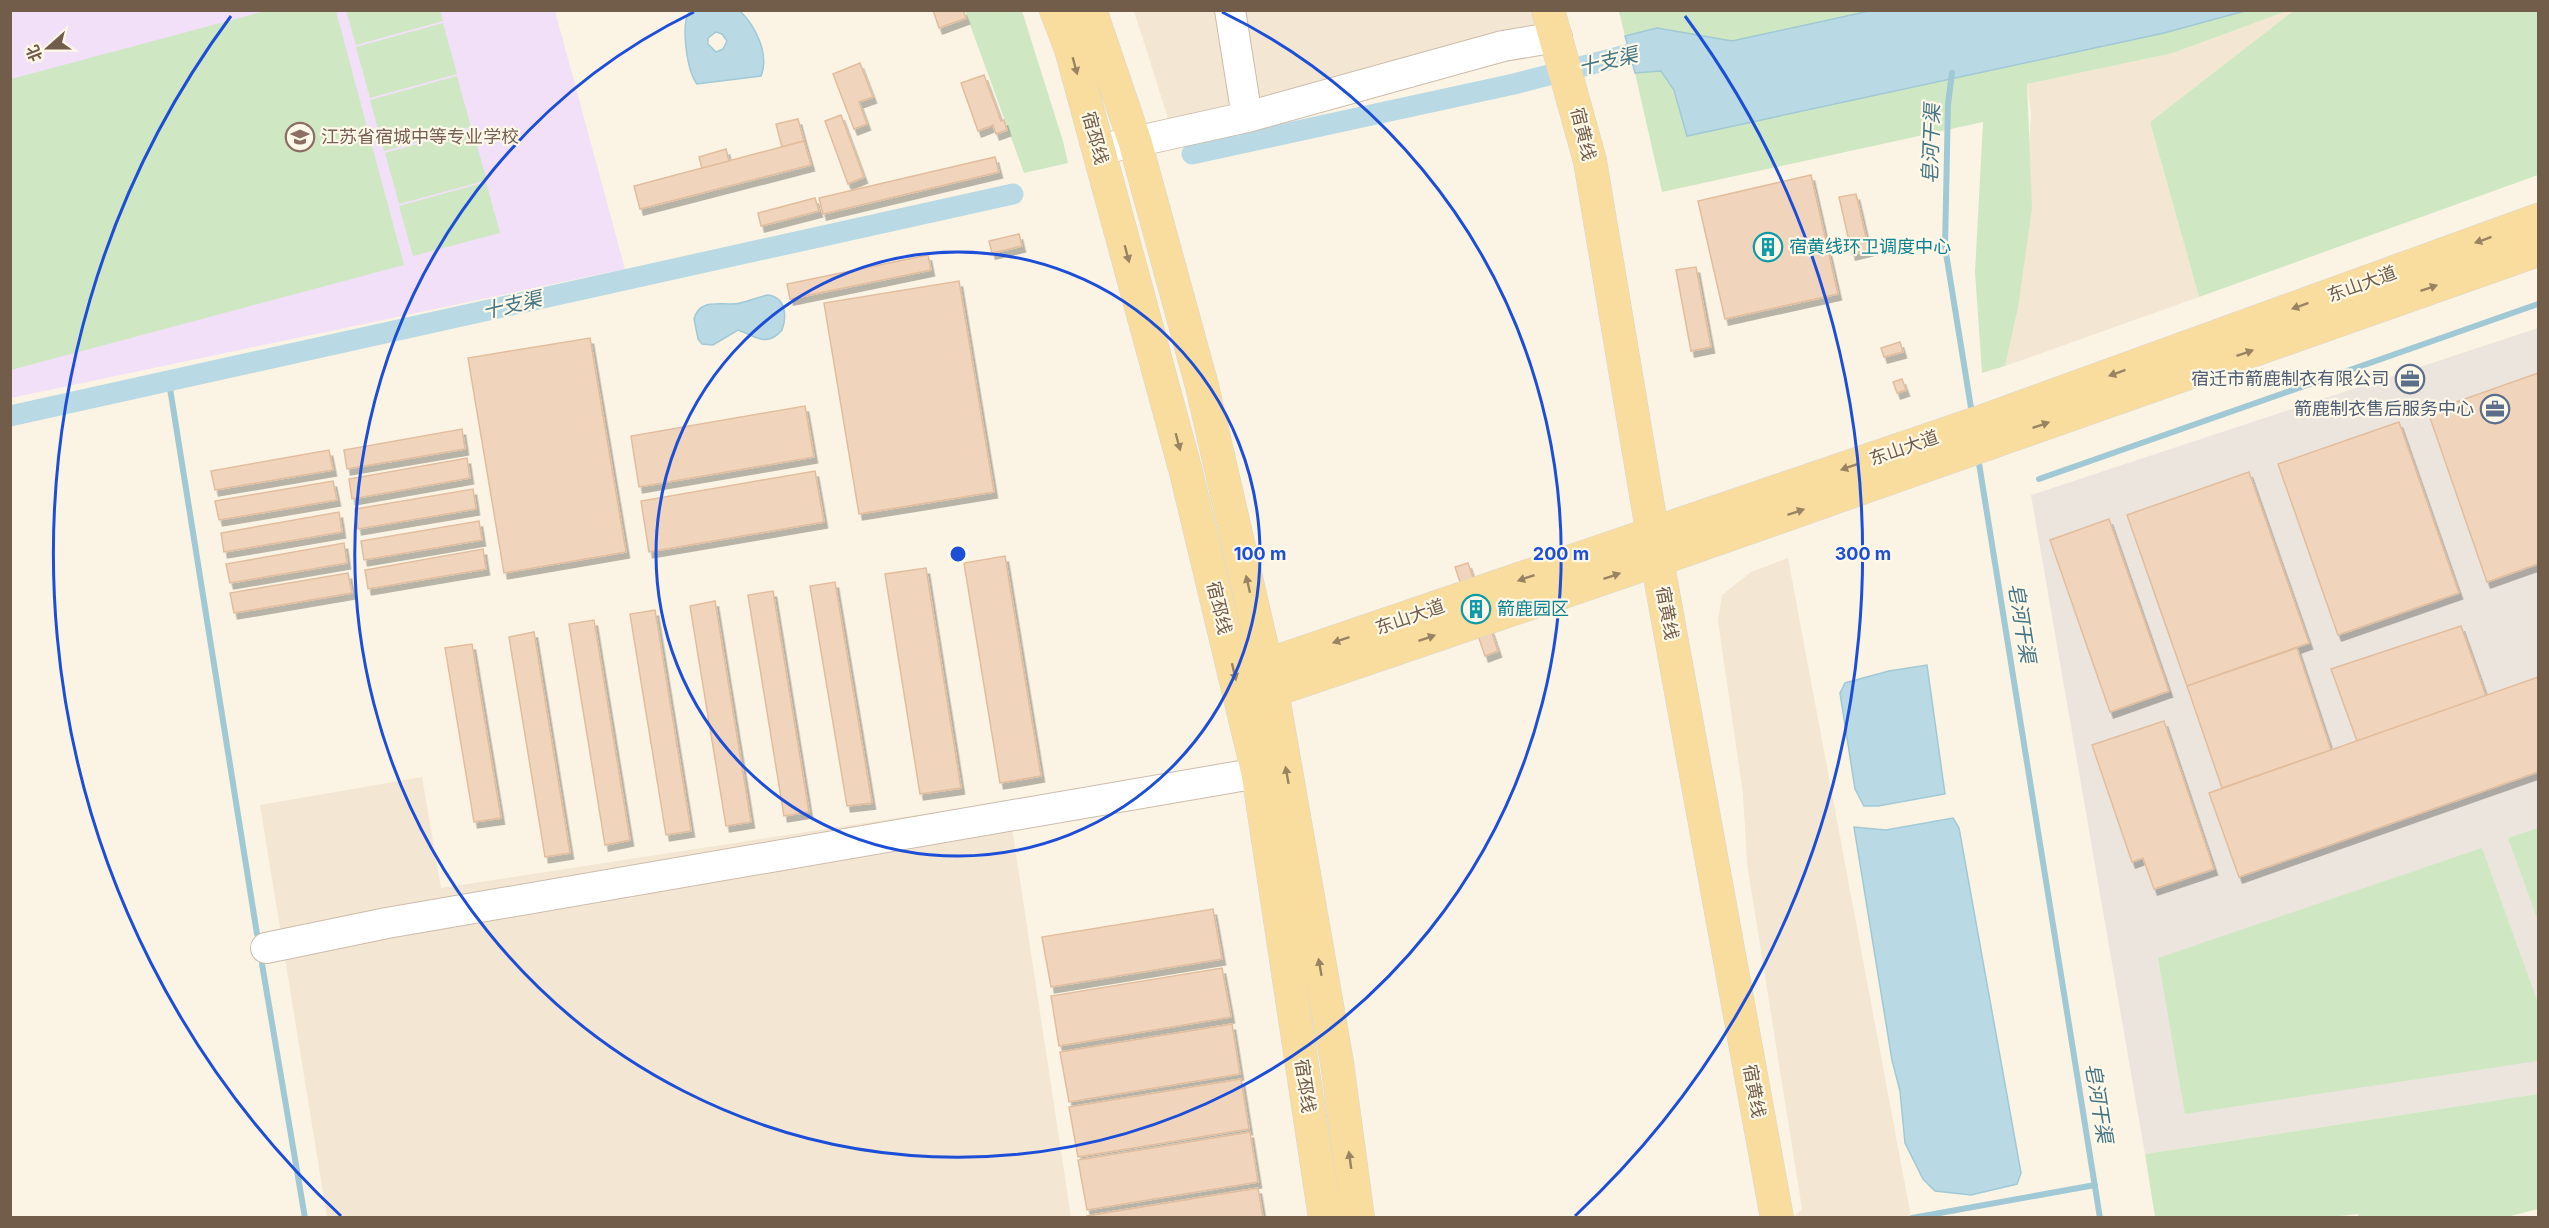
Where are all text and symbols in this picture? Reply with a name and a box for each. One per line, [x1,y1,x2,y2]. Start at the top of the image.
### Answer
north arrow [18,18,78,78]
text: 北 [22,42,46,64]
water label: 十支渠 [1576,42,1643,79]
one-way arrow [1071,57,1080,75]
water label: 皂河干渠 [1918,101,1944,184]
street label: 宿黄线 [1567,105,1600,163]
street label: 宿邳线 [1078,109,1113,167]
school or university icon: 江苏省宿城中等专业学校 [284,121,316,153]
place label: 江苏省宿城中等专业学校 [321,126,519,147]
building icon: 宿黄线环卫调度中心 [1752,231,1784,263]
one-way arrow [2474,235,2492,245]
place label: 宿黄线环卫调度中心 [1789,236,1951,257]
one-way arrow [1122,245,1132,263]
street label: 东山大道 [2324,261,2399,306]
one-way arrow [2420,283,2438,293]
water label: 十支渠 [480,286,547,323]
one-way arrow [2291,302,2309,312]
one-way arrow [2236,348,2254,358]
office icon: 宿迁市箭鹿制衣有限公司 [2394,363,2426,395]
one-way arrow [2108,368,2126,378]
place label: 宿迁市箭鹿制衣有限公司 [2191,368,2389,389]
office icon: 箭鹿制衣售后服务中心 [2479,393,2511,425]
place label: 箭鹿制衣售后服务中心 [2294,398,2474,419]
one-way arrow [2032,419,2050,429]
street label: 东山大道 [1866,426,1941,469]
one-way arrow [1174,433,1183,451]
one-way arrow [1840,463,1858,473]
one-way arrow [1787,506,1805,516]
text: 100 m [1234,543,1286,564]
text: 200 m [1533,543,1589,564]
text: 300 m [1835,543,1891,564]
centre of rings [948,544,968,564]
one-way arrow [1603,570,1621,580]
one-way arrow [1516,574,1534,583]
one-way arrow [1242,575,1252,593]
street label: 宿邳线 [1203,579,1236,637]
water label: 皂河干渠 [2004,582,2041,667]
street label: 宿黄线 [1652,585,1683,641]
building icon: 箭鹿园区 [1460,593,1492,625]
street label: 东山大道 [1372,595,1447,638]
place label: 箭鹿园区 [1497,598,1569,619]
one-way arrow [1418,633,1436,643]
one-way arrow [1332,636,1350,646]
one-way arrow [1229,663,1239,681]
one-way arrow [1282,765,1291,784]
one-way arrow [1316,957,1325,976]
street label: 宿邳线 [1291,1058,1320,1114]
water label: 皂河干渠 [2081,1062,2118,1147]
street label: 宿黄线 [1739,1063,1770,1119]
one-way arrow [1346,1150,1355,1169]

